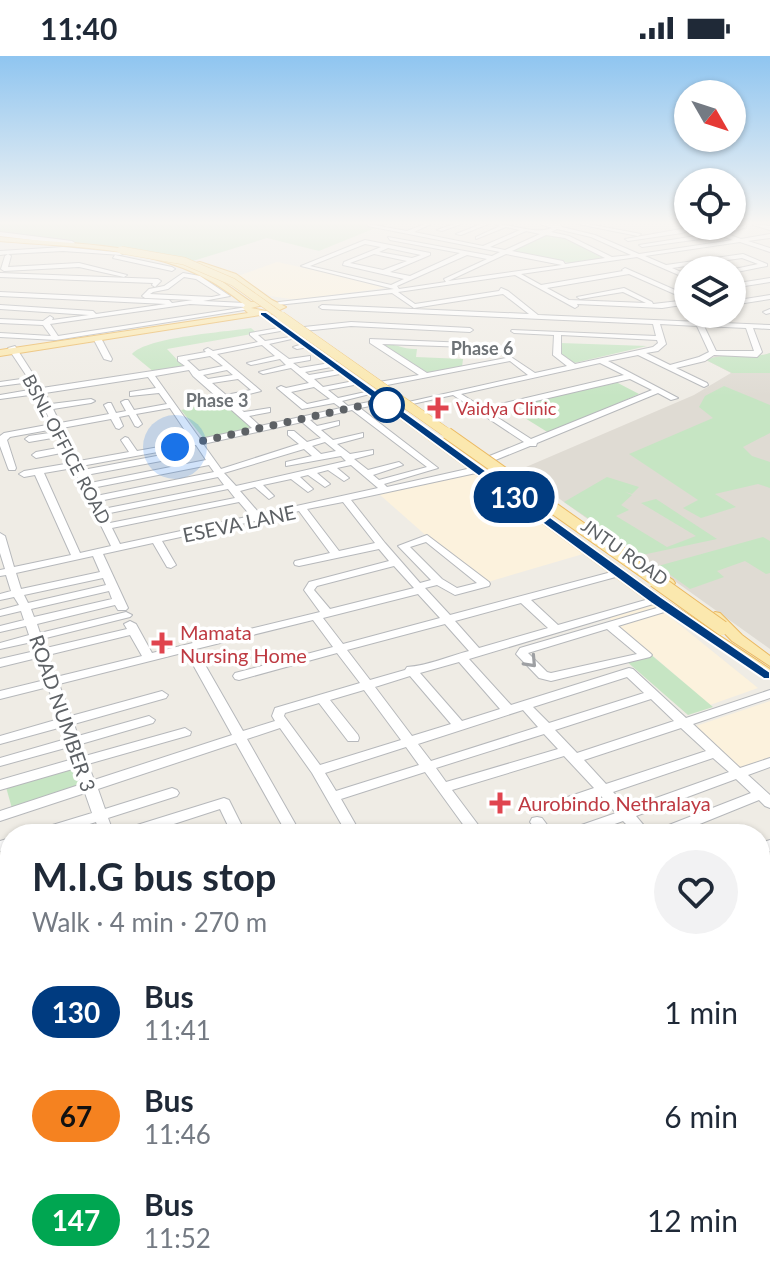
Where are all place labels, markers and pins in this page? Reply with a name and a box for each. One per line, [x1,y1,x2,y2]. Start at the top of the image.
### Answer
unlabelled marker [370,388,404,422]
marker: Vaidya Clinic [427,397,449,419]
place label: Vaidya Clinic [456,397,557,419]
place label: Mamata Nursing Home [180,620,307,667]
marker: Mamata Nursing Home [151,632,173,654]
place label: Aurobindo Nethralaya [518,791,711,815]
marker: Aurobindo Nethralaya [489,792,511,814]

